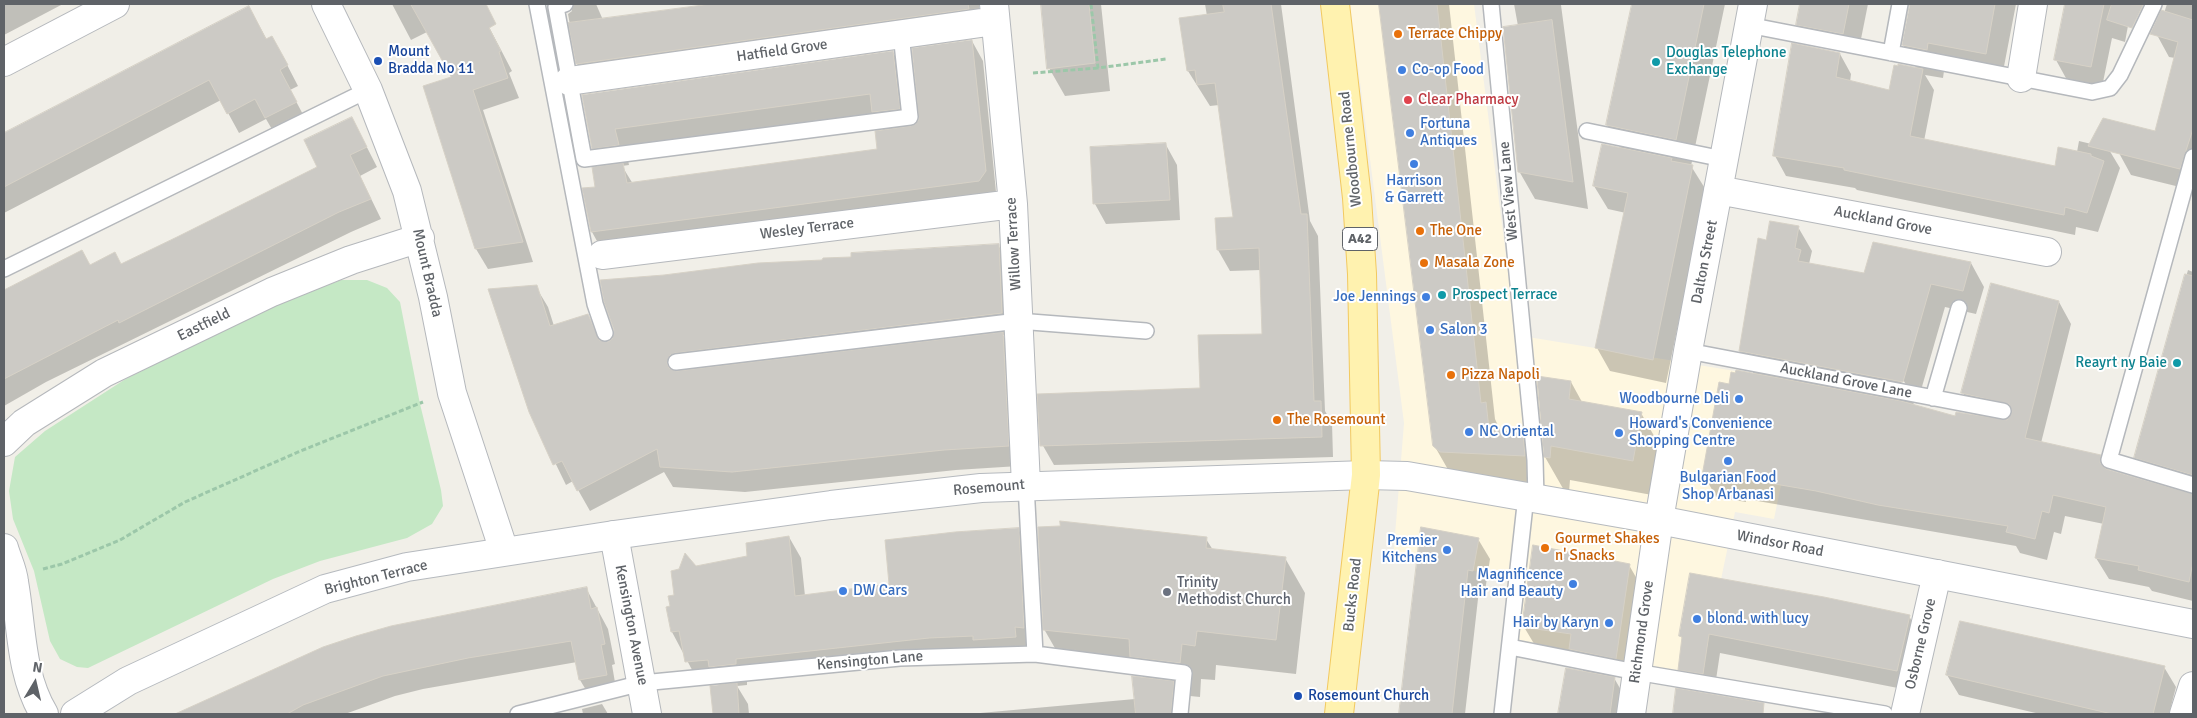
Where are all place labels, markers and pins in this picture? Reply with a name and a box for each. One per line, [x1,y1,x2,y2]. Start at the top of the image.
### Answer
place label: Terrace Chippy [1408,25,1502,43]
marker: Terrace Chippy [1392,28,1404,40]
place label: Mount Bradda No 11 [388,43,474,78]
place label: Douglas Telephone Exchange [1666,44,1787,79]
marker: Mount Bradda No 11 [372,55,384,67]
marker: Douglas Telephone Exchange [1650,56,1662,68]
place label: Co-op Food [1412,61,1484,79]
marker: Co-op Food [1396,64,1408,76]
place label: Clear Pharmacy [1418,91,1519,109]
marker: Clear Pharmacy [1402,94,1414,106]
place label: Fortuna Antiques [1420,115,1477,150]
marker: Fortuna Antiques [1404,127,1416,139]
marker: Harrison & Garrett [1408,158,1420,170]
place label: Harrison & Garrett [1385,172,1443,207]
place label: The One [1430,222,1482,240]
marker: The One [1414,225,1426,237]
place label: Masala Zone [1434,254,1515,272]
marker: Masala Zone [1418,257,1430,269]
place label: Prospect Terrace [1452,286,1558,304]
place label: Joe Jennings [1333,288,1416,306]
marker: Prospect Terrace [1436,289,1448,301]
marker: Joe Jennings [1420,291,1432,303]
place label: Salon 3 [1440,321,1488,339]
marker: Salon 3 [1424,324,1436,336]
place label: Reayrt ny Baie [2075,354,2167,372]
marker: Reayrt ny Baie [2171,357,2183,369]
place label: Pizza Napoli [1461,366,1540,384]
marker: Pizza Napoli [1445,369,1457,381]
place label: Woodbourne Deli [1619,390,1729,408]
marker: Woodbourne Deli [1733,393,1745,405]
place label: The Rosemount [1287,411,1385,429]
marker: The Rosemount [1271,414,1283,426]
place label: Howard's Convenience Shopping Centre [1629,415,1773,450]
place label: NC Oriental [1479,423,1554,441]
marker: NC Oriental [1463,426,1475,438]
marker: Howard's Convenience Shopping Centre [1613,427,1625,439]
marker: Bulgarian Food Shop Arbanasi [1722,455,1734,467]
place label: Bulgarian Food Shop Arbanasi [1680,469,1776,504]
place label: Gourmet Shakes n' Snacks [1555,530,1660,565]
place label: Premier Kitchens [1381,532,1437,567]
marker: Gourmet Shakes n' Snacks [1539,542,1551,554]
marker: Premier Kitchens [1441,544,1453,556]
place label: Magnificence Hair and Beauty [1461,566,1563,601]
place label: Trinity Methodist Church [1177,574,1291,609]
marker: Magnificence Hair and Beauty [1567,578,1579,590]
place label: DW Cars [853,582,907,600]
marker: DW Cars [837,585,849,597]
marker: Trinity Methodist Church [1161,586,1173,598]
place label: blond. with lucy [1707,610,1809,628]
marker: blond. with lucy [1691,613,1703,625]
place label: Hair by Karyn [1512,614,1599,632]
marker: Hair by Karyn [1603,617,1615,629]
place label: Rosemount Church [1308,687,1429,705]
marker: Rosemount Church [1292,690,1304,702]

